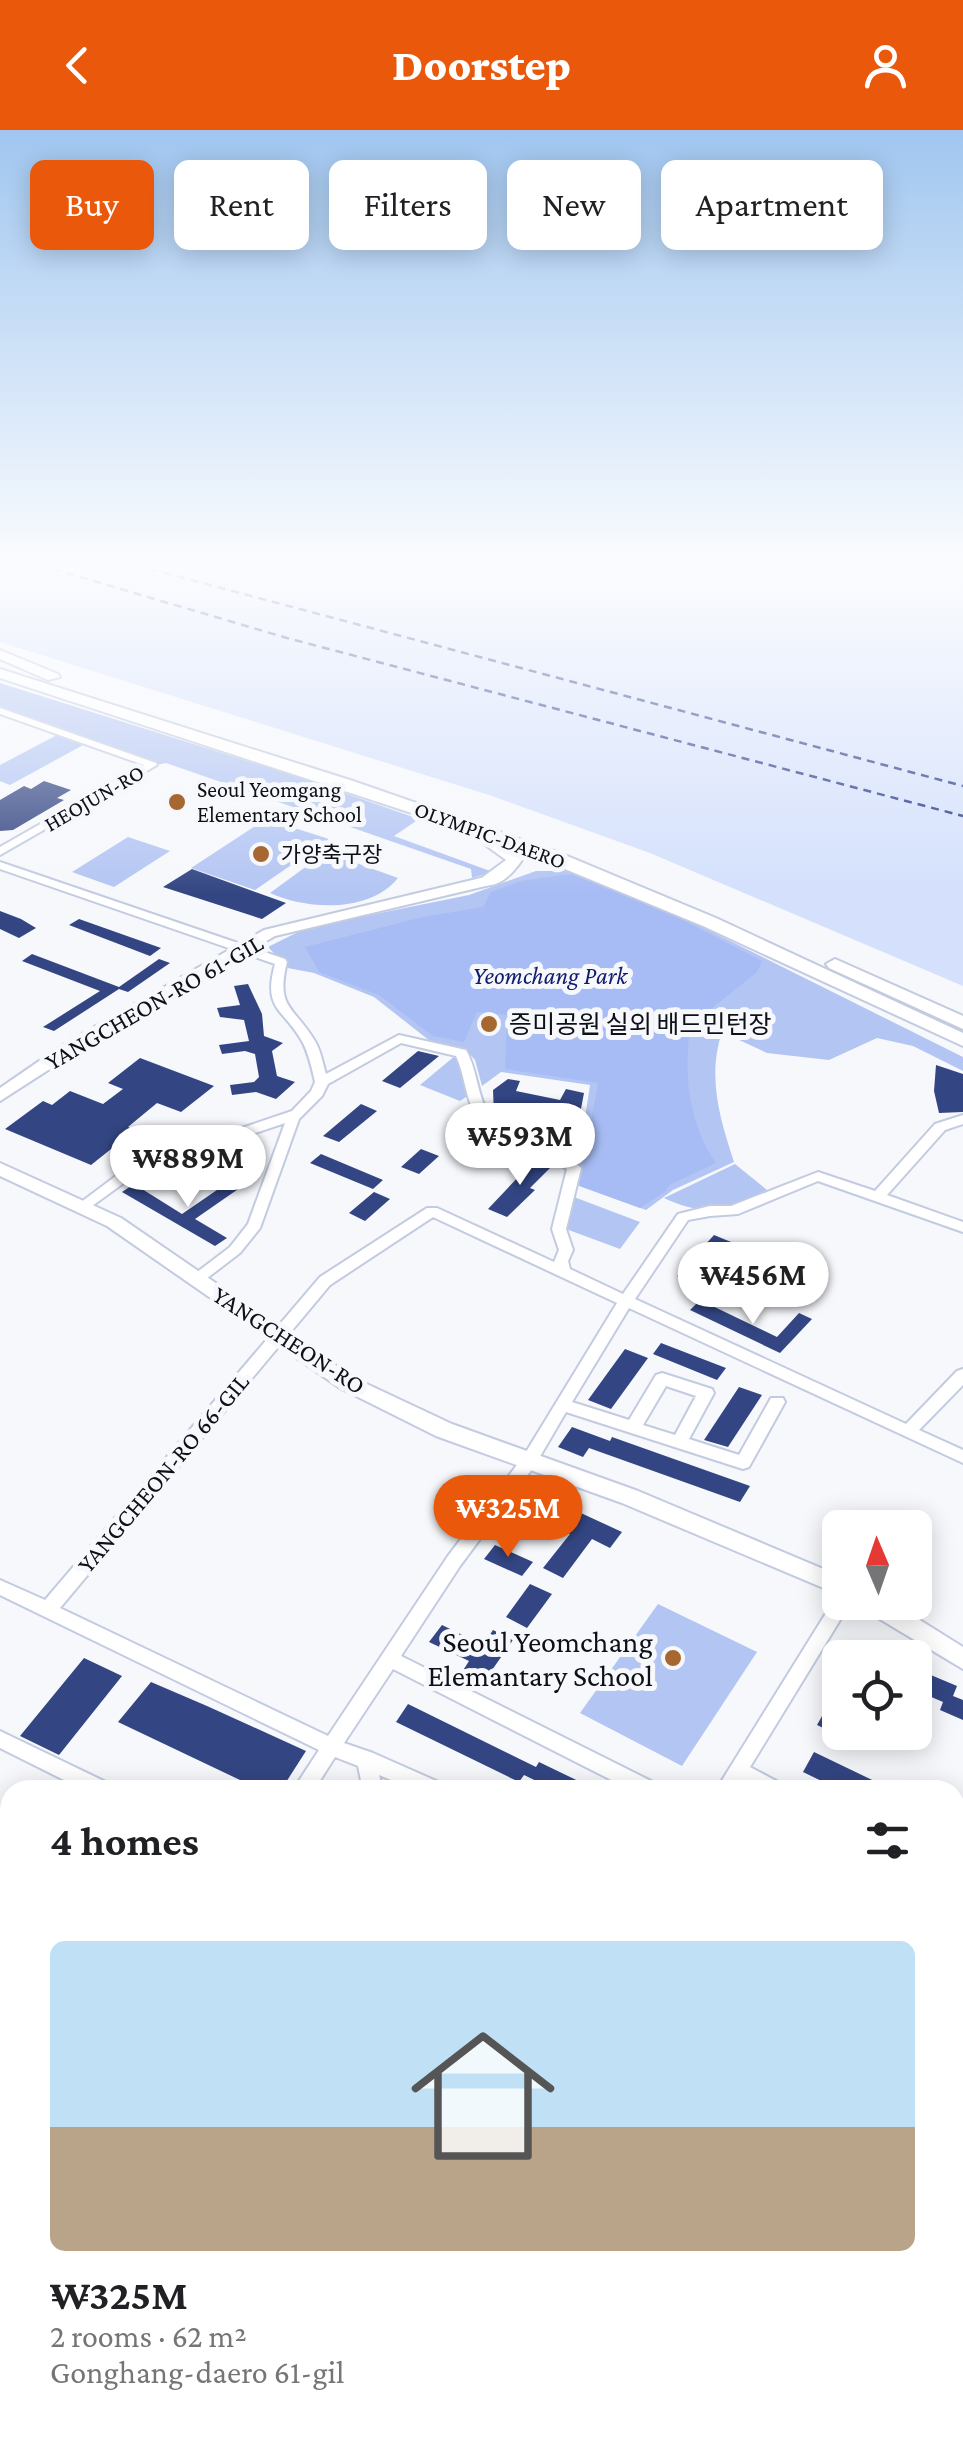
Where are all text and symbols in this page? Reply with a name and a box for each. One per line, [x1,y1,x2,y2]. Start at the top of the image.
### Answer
icon: back [50,38,105,93]
icon: person [858,38,913,93]
text: Doorstep [392,40,571,90]
chip: Buy [30,160,154,250]
chip: Rent [174,160,309,250]
chip: Filters [329,160,487,250]
chip: New [507,160,641,250]
chip: Apartment [661,160,883,250]
street label: HEOJUN-RO [40,759,148,837]
place label: Seoul Yeomgang Elementary School [197,777,362,827]
marker: Seoul Yeomgang Elementary School [166,791,188,813]
street label: OLYMPIC-DAERO [411,796,569,874]
place label: 가양축구장 [281,842,382,867]
marker: 가양축구장 [250,843,272,865]
street label: YANGCHEON-RO 61-GIL [40,928,268,1075]
park label: Yeomchang Park [473,962,628,990]
place label: 증미공원 실외 배드민턴장 [509,1011,771,1038]
marker: 증미공원 실외 배드민턴장 [478,1013,500,1035]
pin: ₩593M [450,1103,590,1188]
text: ₩593M [467,1117,573,1153]
pin: ₩889M [118,1125,258,1210]
text: ₩889M [132,1139,244,1175]
pin: ₩456M [683,1242,823,1327]
text: ₩456M [700,1256,806,1292]
street label: YANGCHEON-RO [208,1281,370,1399]
street label: YANGCHEON-RO 66-GIL [72,1368,254,1578]
pin: ₩325M [438,1475,578,1560]
text: ₩325M [456,1489,560,1525]
north arrow [822,1510,932,1620]
map controls [822,1510,932,1750]
place label: Seoul Yeomchang Elemantary School [428,1625,653,1693]
button: locate [822,1640,932,1750]
marker: Seoul Yeomchang Elemantary School [662,1647,684,1669]
icon: filters [860,1813,915,1868]
text: 4 homes [50,1817,199,1864]
icon: home [393,2006,573,2186]
text: ₩325M [50,2271,188,2318]
text: 2 rooms · 62 m² [50,2318,247,2354]
text: Gonghang-daero 61-gil [50,2354,344,2390]

